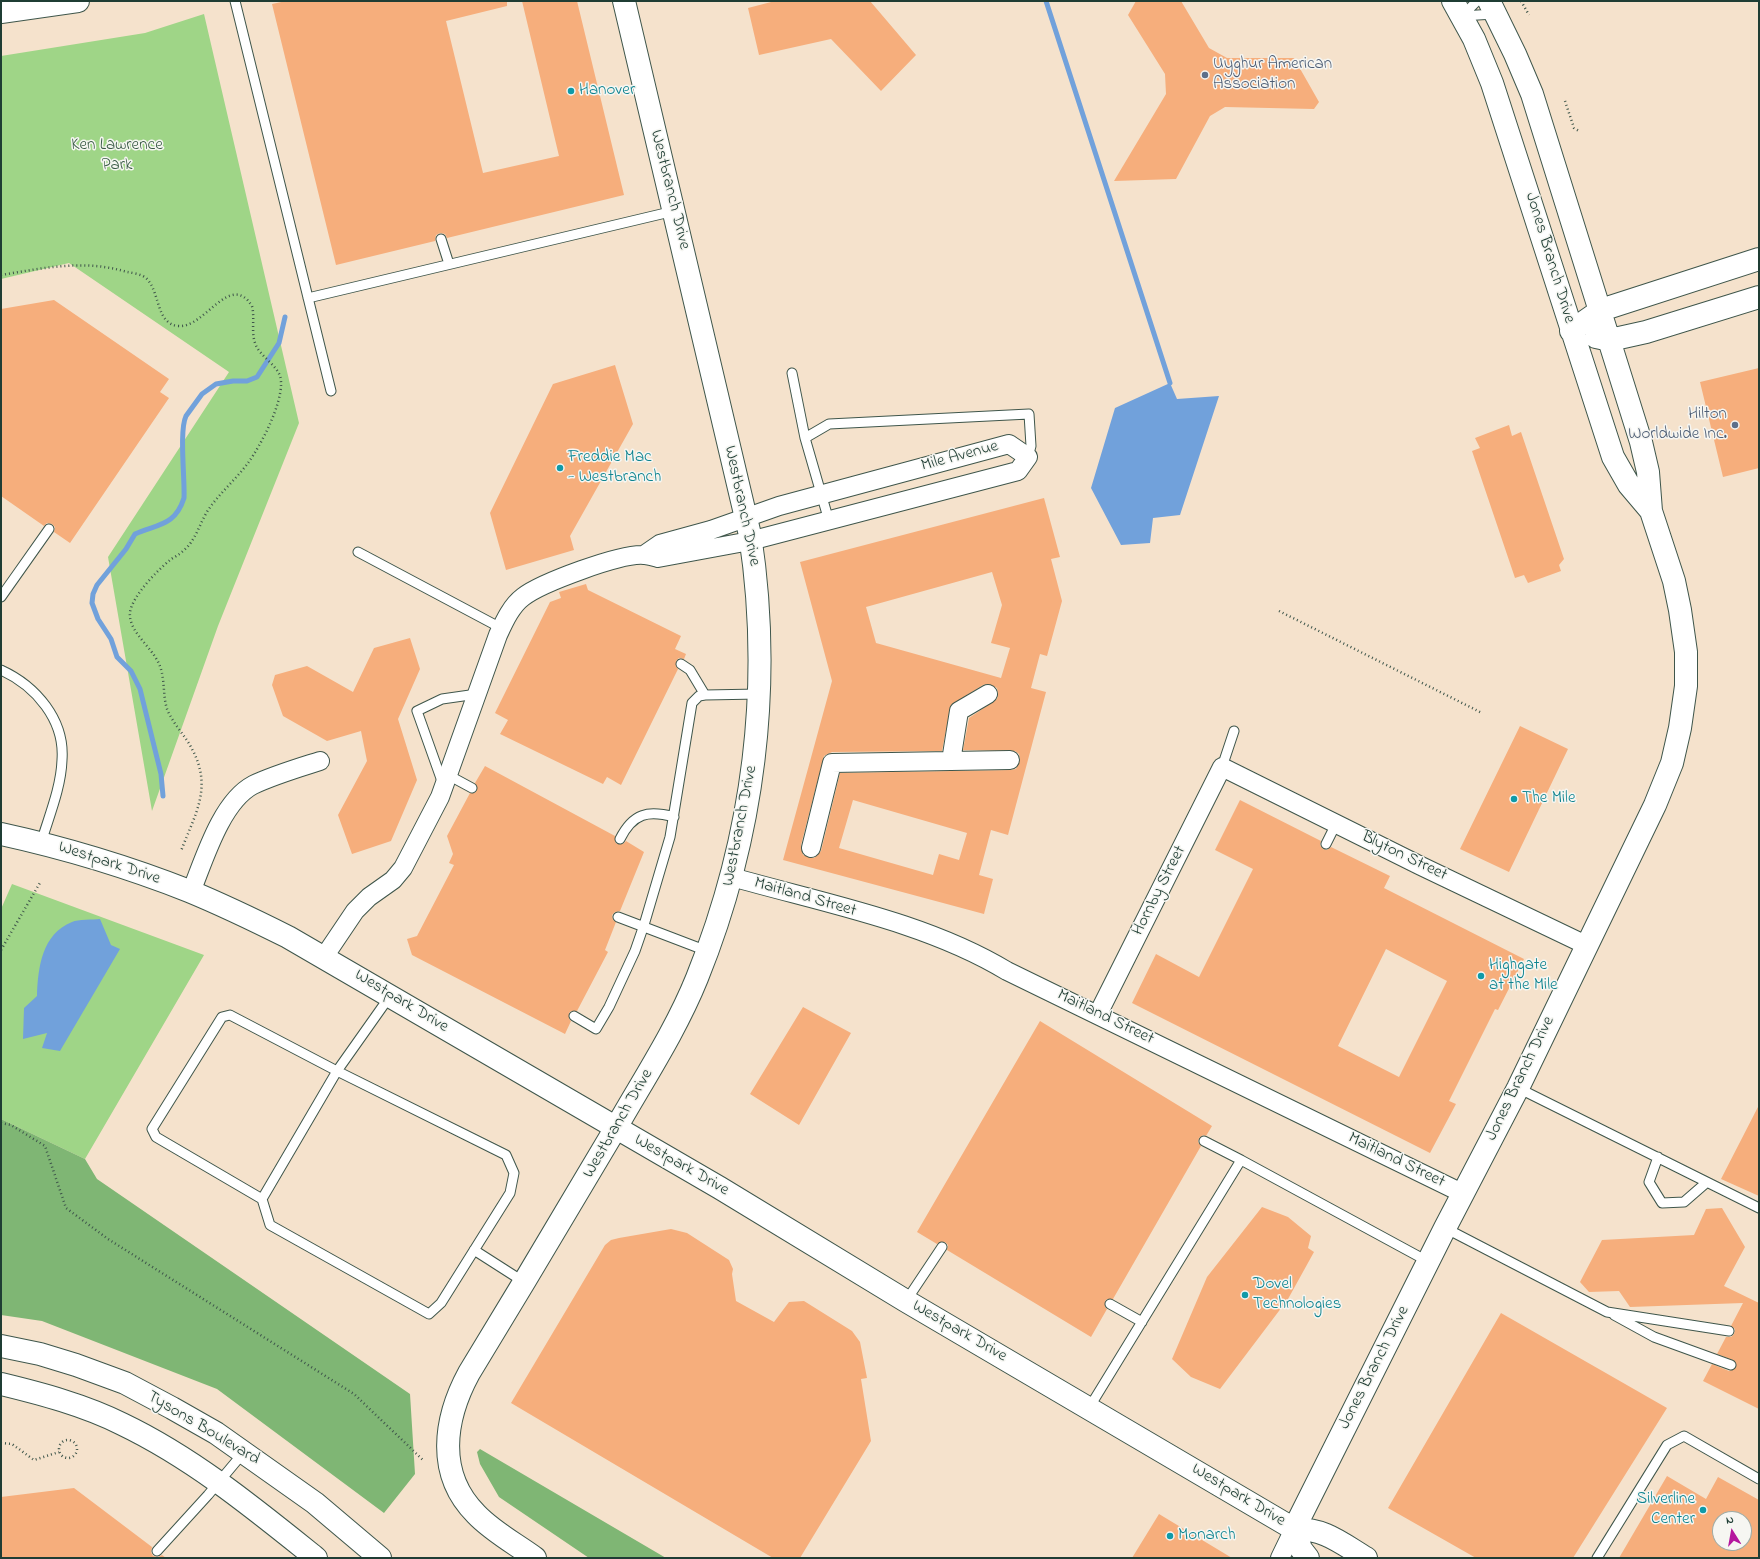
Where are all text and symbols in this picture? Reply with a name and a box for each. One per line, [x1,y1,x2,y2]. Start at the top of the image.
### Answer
place label: Uyghur American Association [1213,55,1332,95]
marker: Uyghur American Association [1200,70,1210,80]
place label: Hanover [579,81,635,101]
marker: Hanover [566,86,576,96]
street label: Westbranch Drive [644,128,694,252]
park label: Ken Lawrence Park [71,136,163,176]
street label: Jones Branch Drive [1519,190,1579,326]
place label: Hilton Worldwide Inc. [1628,405,1727,445]
marker: Hilton Worldwide Inc. [1730,420,1740,430]
street label: Mile Avenue [919,437,1001,477]
street label: Westbranch Drive [718,444,764,568]
place label: Freddie Mac - Westbranch [568,448,661,488]
marker: Freddie Mac - Westbranch [555,463,565,473]
street label: Westbranch Drive [719,764,763,888]
place label: The Mile [1522,789,1576,809]
marker: The Mile [1509,794,1519,804]
street label: Blyton Street [1358,828,1450,886]
street label: Westpark Drive [55,838,163,890]
street label: Hornby Street [1129,843,1191,939]
street label: Maitland Street [752,874,858,922]
place label: Highgate at the Mile [1489,956,1558,996]
street label: Westpark Drive [350,966,452,1038]
marker: Highgate at the Mile [1476,971,1486,981]
street label: Maitland Street [1053,986,1157,1050]
street label: Jones Branch Drive [1482,1014,1560,1144]
street label: Westbranch Drive [580,1066,658,1182]
street label: Maitland Street [1344,1129,1448,1193]
street label: Westpark Drive [630,1131,732,1201]
place label: Dovel Technologies [1253,1275,1341,1315]
marker: Dovel Technologies [1240,1290,1250,1300]
street label: Westpark Drive [908,1297,1010,1367]
street label: Jones Branch Drive [1335,1303,1415,1433]
street label: Tysons Boulevard [143,1387,263,1471]
street label: Westpark Drive [1187,1460,1289,1532]
place label: Silverline Center [1636,1490,1695,1530]
marker: Silverline Center [1698,1505,1708,1515]
north arrow [1712,1511,1752,1551]
text: N [1725,1512,1735,1529]
place label: Monarch [1178,1526,1236,1546]
marker: Monarch [1165,1531,1175,1541]

